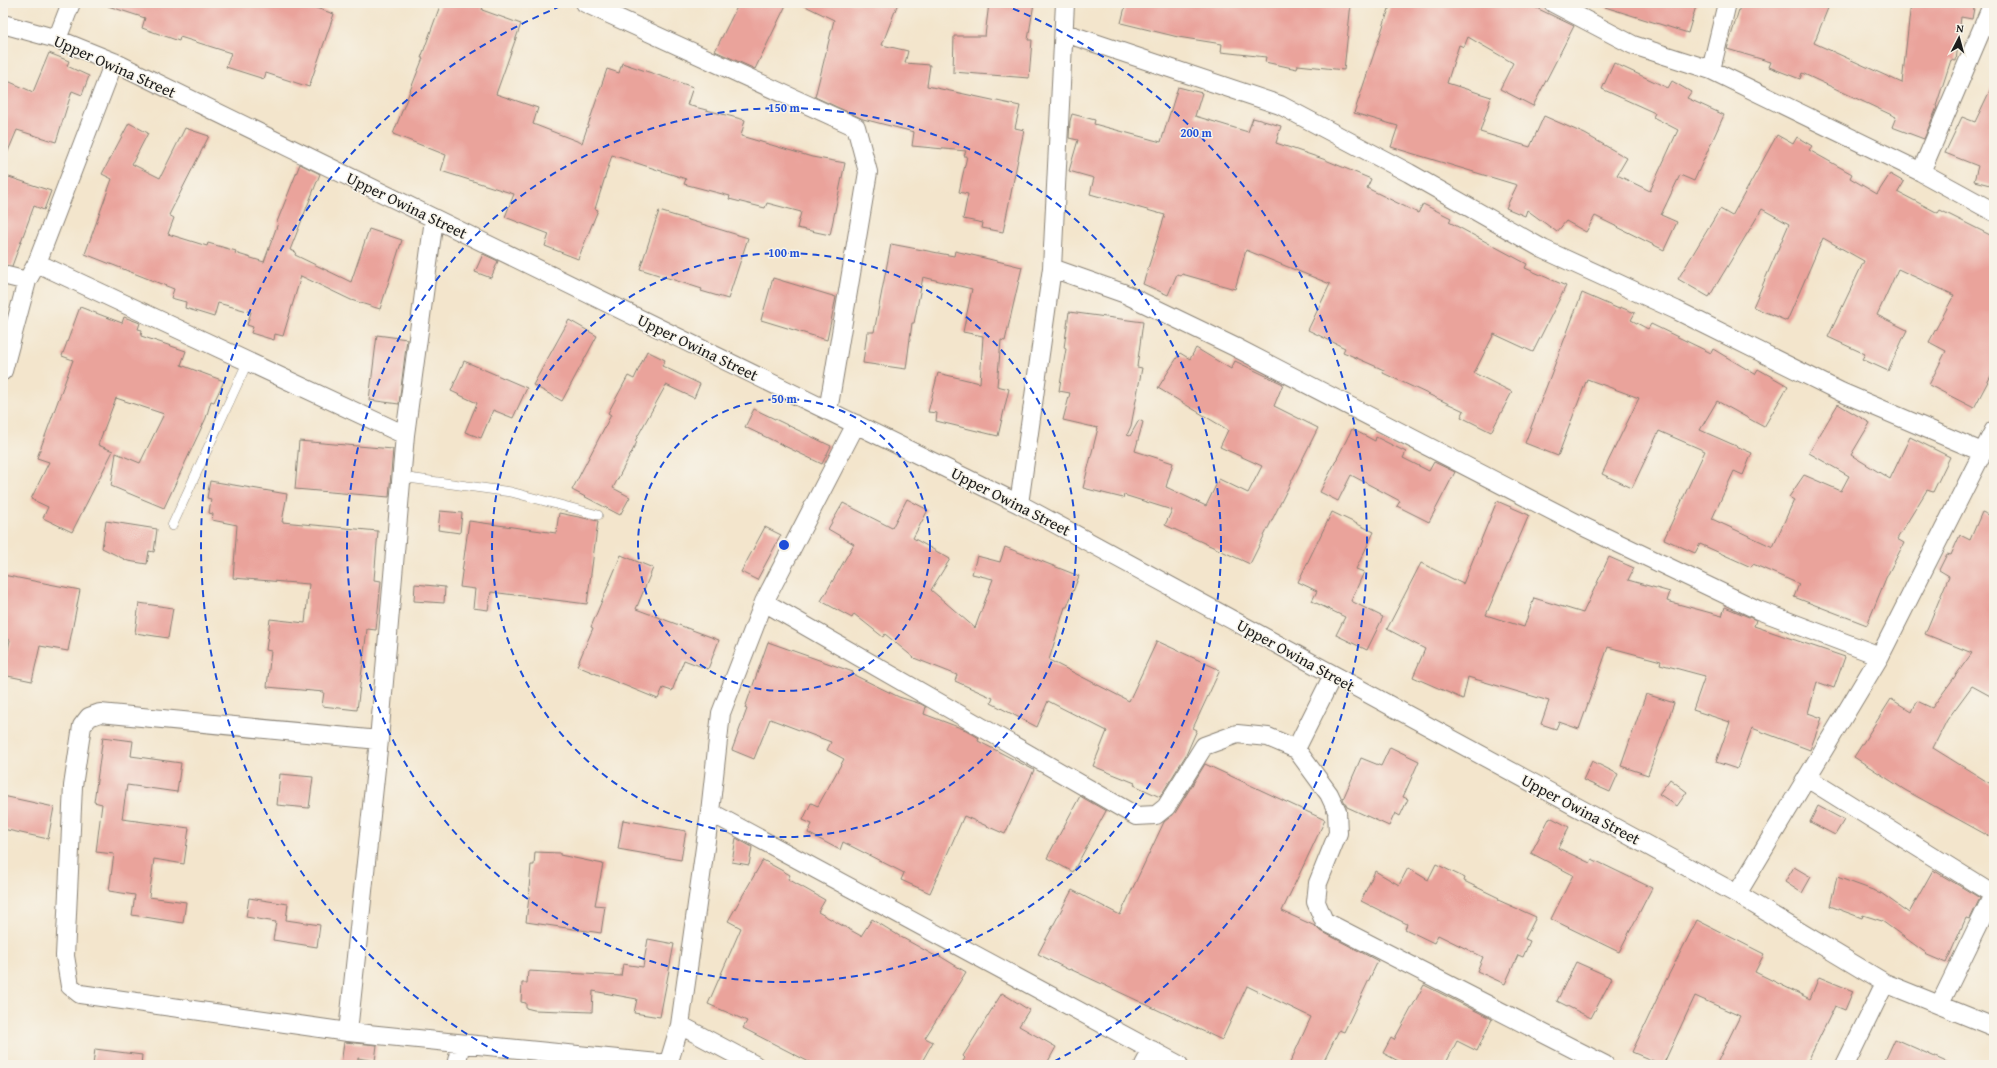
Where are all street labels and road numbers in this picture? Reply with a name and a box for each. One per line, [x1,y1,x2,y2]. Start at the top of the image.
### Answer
street label: Upper Owina Street [50,28,180,104]
street label: Upper Owina Street [343,165,472,245]
street label: Upper Owina Street [634,307,763,387]
street label: Upper Owina Street [947,460,1075,542]
street label: Upper Owina Street [1233,613,1360,698]
street label: Upper Owina Street [1517,768,1645,851]

